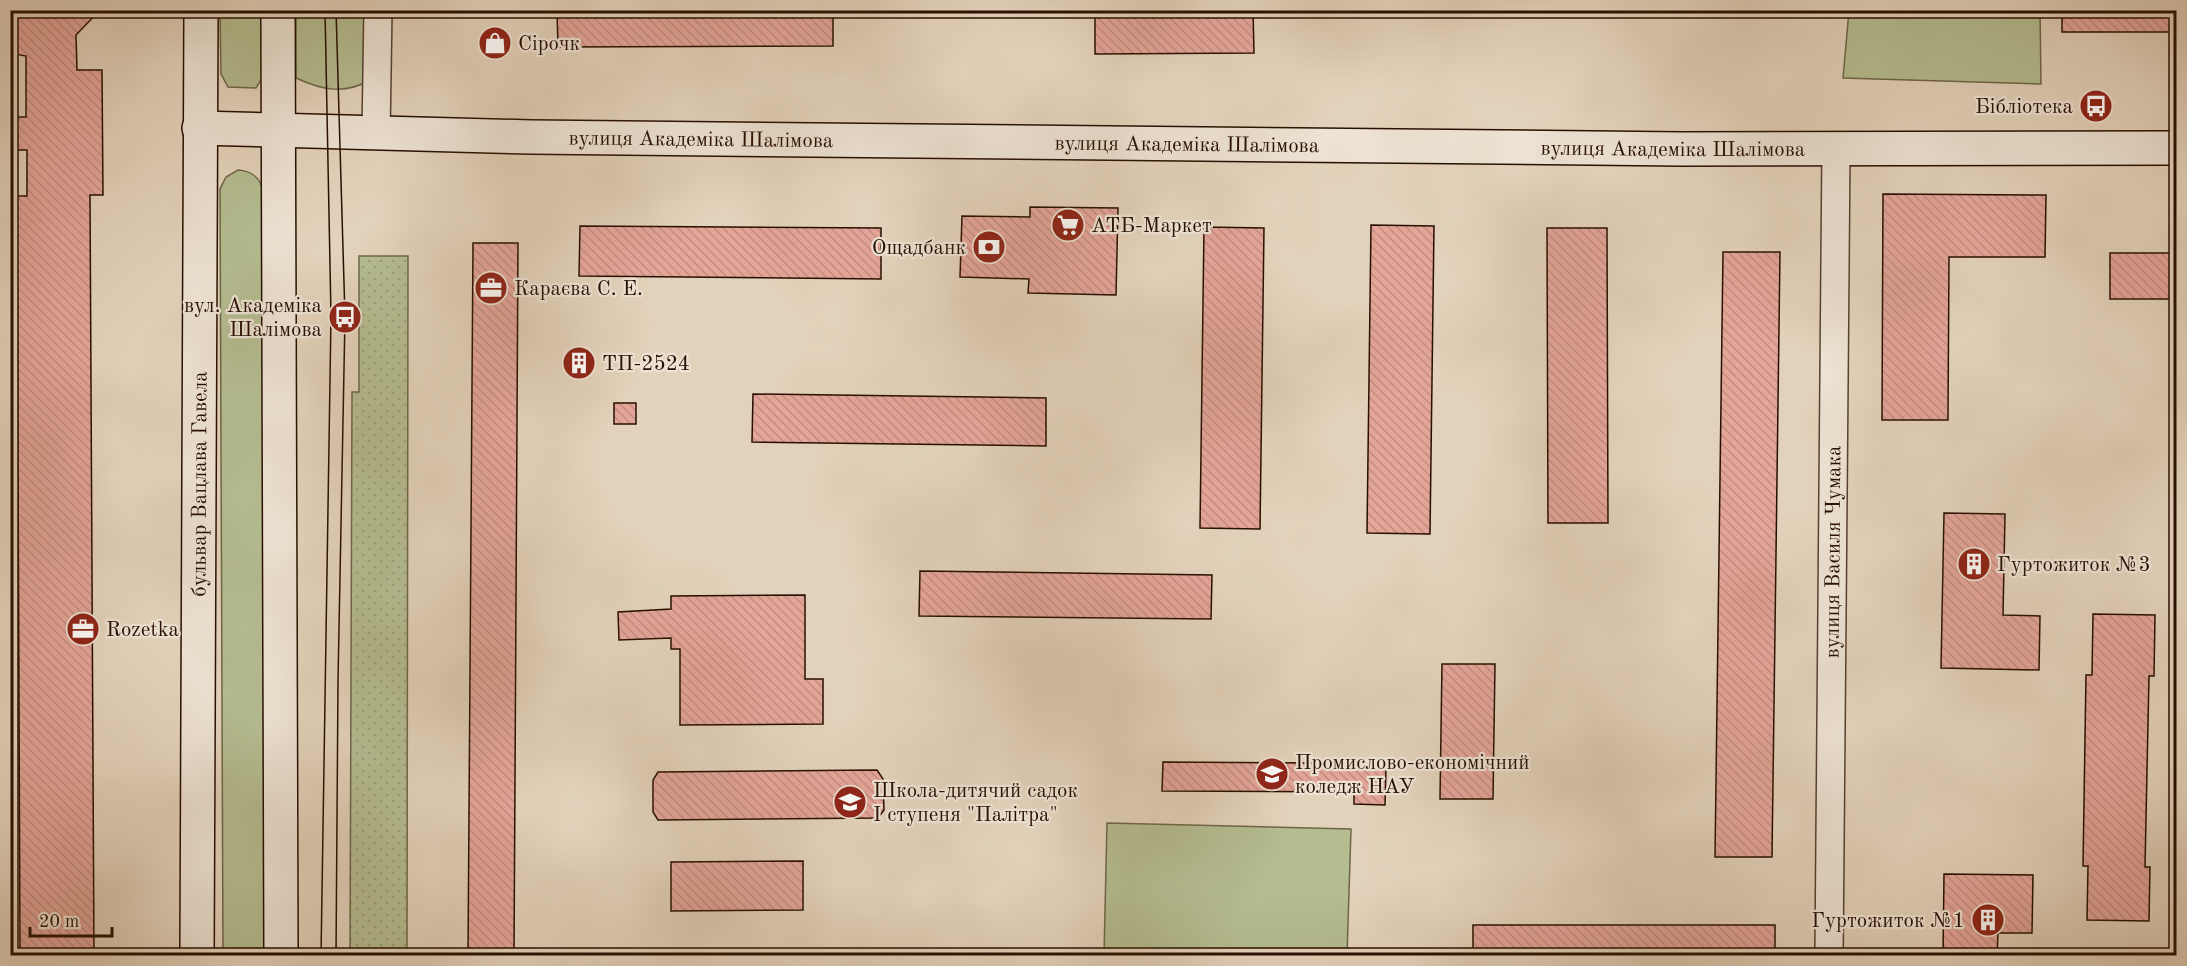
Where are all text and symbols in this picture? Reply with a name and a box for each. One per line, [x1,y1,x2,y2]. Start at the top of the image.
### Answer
shop icon: Сірочк [477,25,513,61]
place label: Сірочк [518,34,581,55]
bus stop icon: Бібліотека [2078,88,2114,124]
place label: Бібліотека [1975,97,2073,118]
street label: вулиця Академіка Шалімова [568,128,833,152]
street label: вулиця Академіка Шалімова [1054,133,1319,157]
street label: вулиця Академіка Шалімова [1540,139,1805,161]
supermarket icon: АТБ-Маркет [1050,207,1086,243]
place label: АТБ-Маркет [1091,216,1212,237]
bank icon: Ощадбанк [971,229,1007,265]
place label: Ощадбанк [872,238,966,259]
office icon: Караєва С. Е. [473,270,509,306]
place label: Караєва С. Е. [514,279,643,300]
place label: вул. Академіка Шалімова [184,296,322,341]
bus stop icon: вул. Академіка Шалімова [327,299,363,335]
building icon: ТП-2524 [561,345,597,381]
place label: ТП-2524 [602,354,690,375]
street label: бульвар Вацлава Гавела [190,371,211,597]
street label: вулиця Василя Чумака [1823,445,1845,659]
building icon: Гуртожиток №3 [1956,546,1992,582]
place label: Гуртожиток №3 [1997,555,2151,576]
office icon: Rozetka [65,611,101,647]
place label: Rozetka [106,620,179,641]
place label: Промислово-економічний коледж НАУ [1295,753,1530,798]
school or university icon: Промислово-економічний коледж НАУ [1254,756,1290,792]
place label: Школа-дитячий садок І ступеня "Палітра" [873,781,1078,826]
school or university icon: Школа-дитячий садок І ступеня "Палітра" [832,784,868,820]
scale bar [30,900,112,938]
building icon: Гуртожиток №1 [1970,902,2006,938]
place label: Гуртожиток №1 [1811,911,1965,932]
text: 20 m [39,913,79,931]

